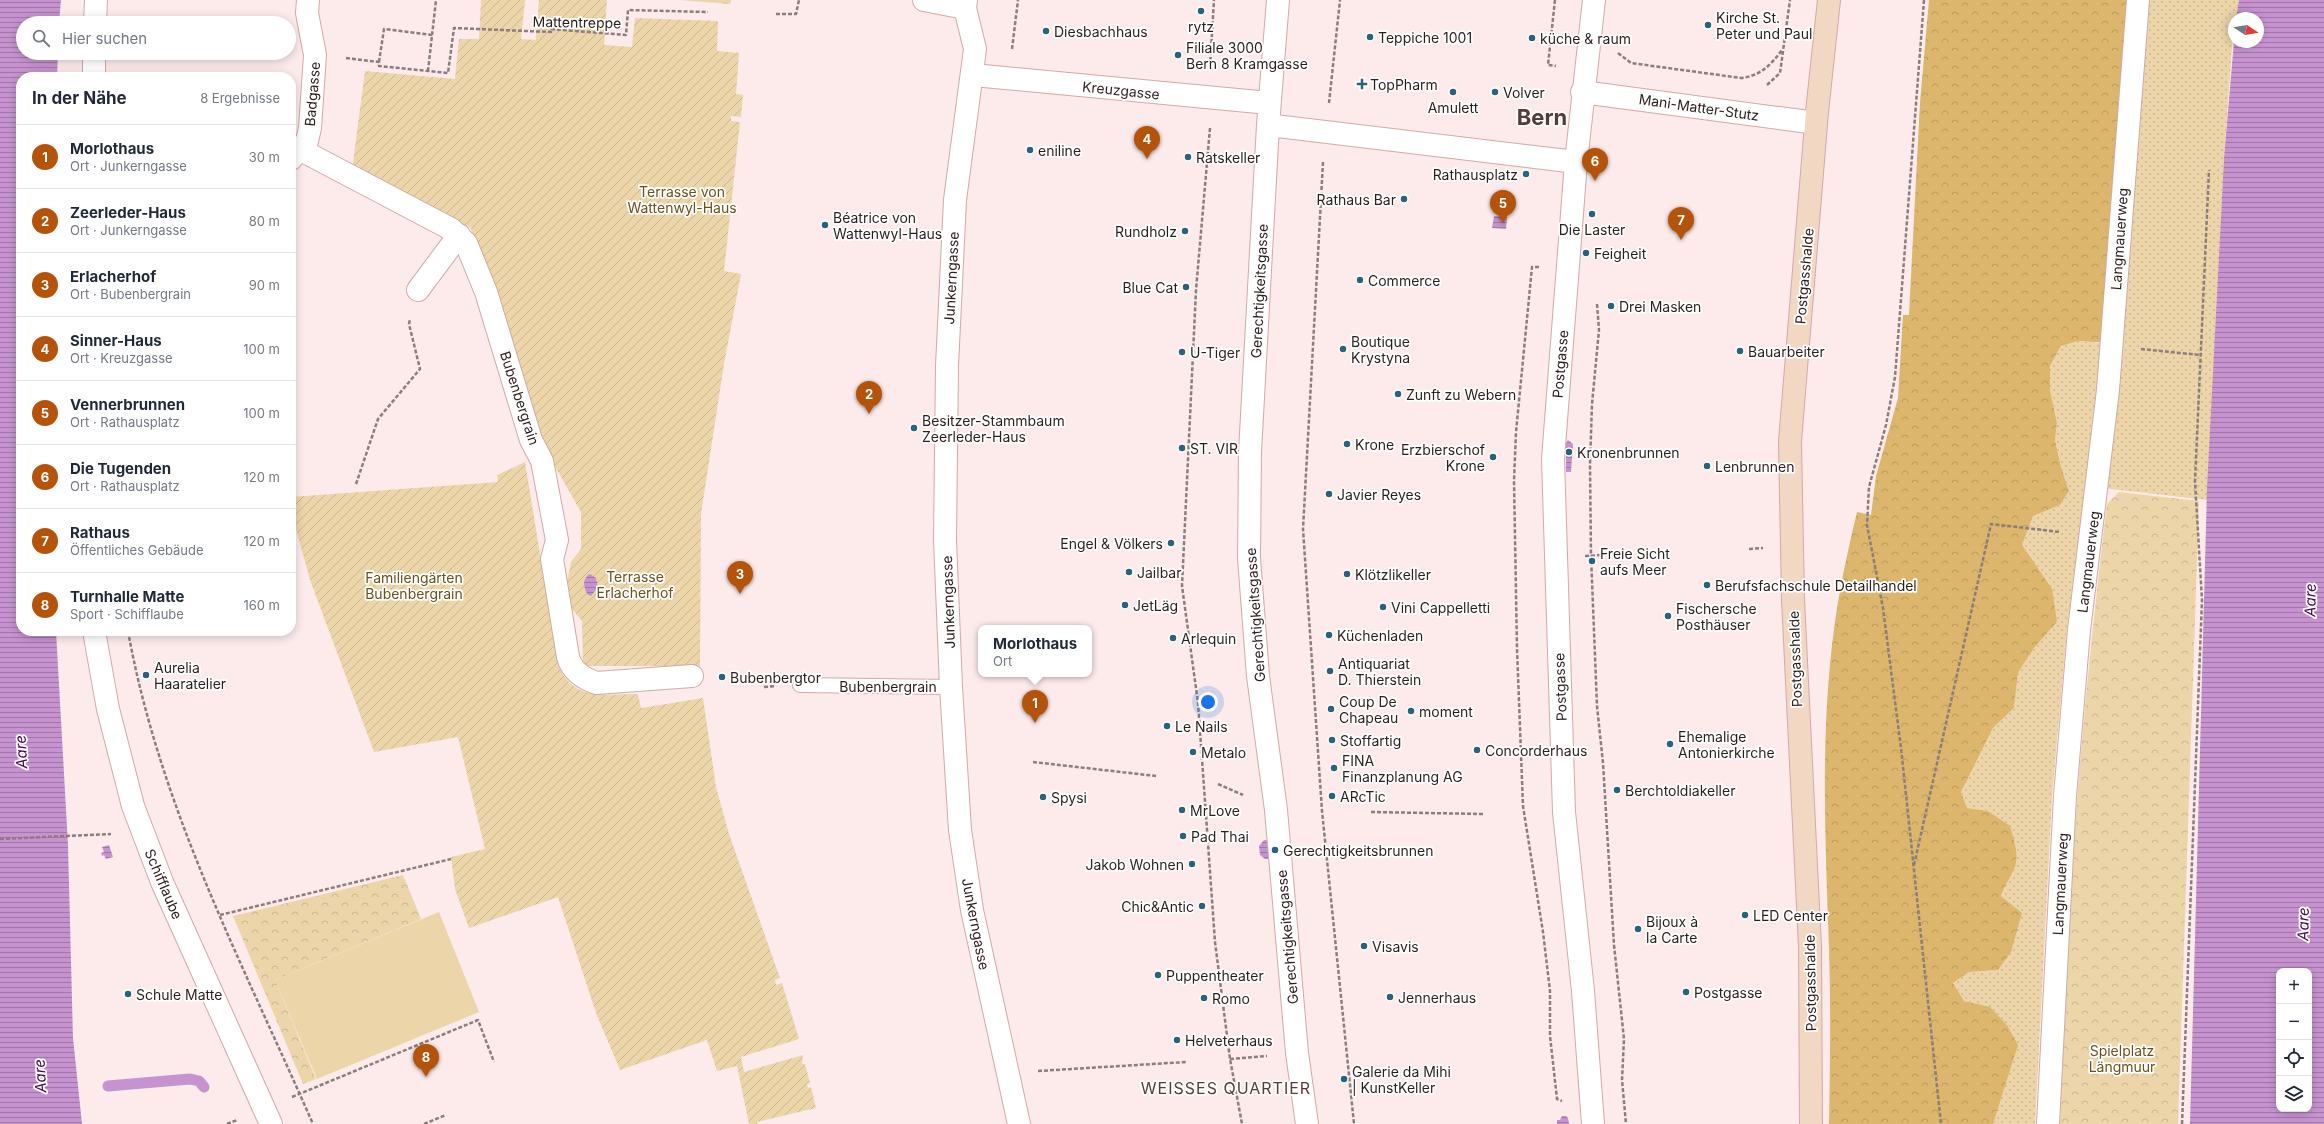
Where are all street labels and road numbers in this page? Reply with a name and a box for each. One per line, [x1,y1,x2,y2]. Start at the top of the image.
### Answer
street label: Mattentreppe [532,13,622,31]
street label: Badgasse [301,61,323,127]
street label: Kreuzgasse [1081,77,1161,103]
street label: Mani-Matter-Stutz [1638,90,1760,124]
street label: Langmauerweg [2107,187,2131,291]
street label: Gerechtigkeitsgasse [1247,223,1271,359]
street label: Postgasshalde [1791,227,1817,325]
street label: Junkerngasse [940,231,962,325]
street label: Postgasse [1549,329,1571,399]
street label: Bubenbergrain [497,349,543,447]
street label: Langmauerweg [2073,510,2103,614]
street label: Gerechtigkeitsgasse [1242,547,1268,683]
street label: Junkerngasse [938,555,958,649]
street label: Postgasshalde [1785,610,1805,708]
street label: Postgasse [1550,652,1570,722]
street label: Bubenbergrain [839,678,937,695]
street label: Langmauerweg [2049,832,2071,936]
street label: Schifflaube [142,846,186,922]
street label: Gerechtigkeitsgasse [1273,869,1301,1005]
street label: Junkerngasse [959,877,993,971]
street label: Postgasshalde [1801,935,1819,1031]

